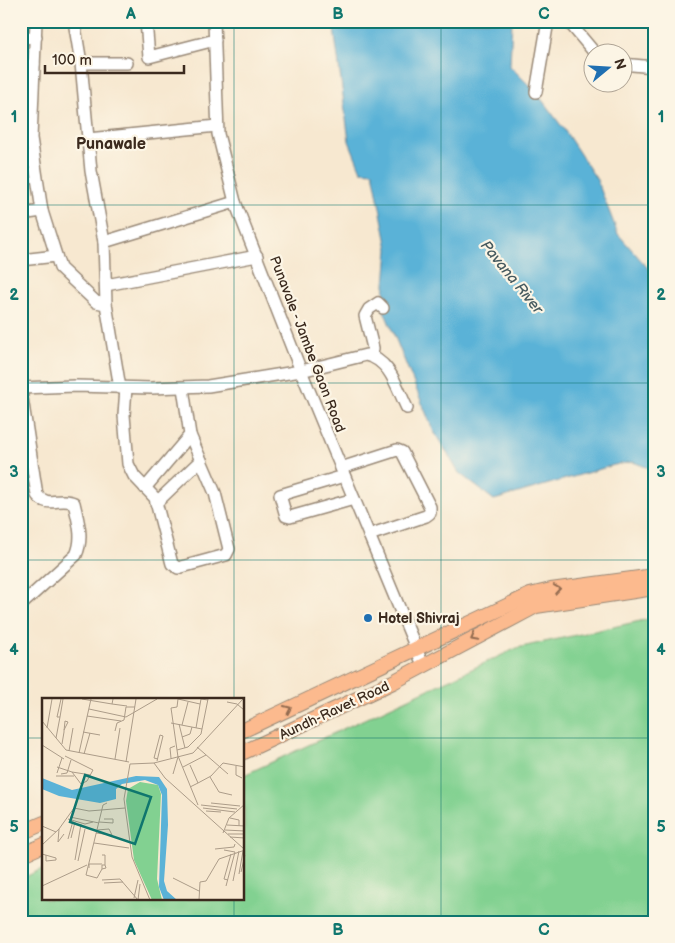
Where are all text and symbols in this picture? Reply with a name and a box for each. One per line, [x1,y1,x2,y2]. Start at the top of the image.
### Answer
text: A [125,5,136,24]
text: B [332,5,344,24]
text: C [538,5,550,24]
scale bar [45,42,184,74]
north arrow [582,42,632,92]
text: 100 m [52,51,92,70]
text: N [610,57,630,72]
text: 1 [11,108,17,127]
text: 1 [658,108,664,127]
district label: Punawale [76,135,146,154]
water label: Pavana River [476,237,548,319]
street label: Punavale - Jambe Gaon Road [266,254,349,435]
text: 2 [9,286,19,305]
text: 2 [656,286,666,305]
text: 3 [9,463,19,482]
text: 3 [656,463,666,482]
one-way arrow [553,584,562,594]
place label: Hotel Shivraj [378,610,460,627]
marker: Hotel Shivraj [362,612,374,624]
one-way arrow [470,632,479,642]
text: 4 [9,641,19,660]
text: 4 [656,641,666,660]
street label: Aundh-Ravet Road [276,677,392,743]
inset map [42,698,245,900]
one-way arrow [283,705,292,715]
text: 5 [9,818,19,837]
text: 5 [656,818,666,837]
text: A [125,921,136,940]
text: B [332,921,344,940]
text: C [538,921,550,940]

